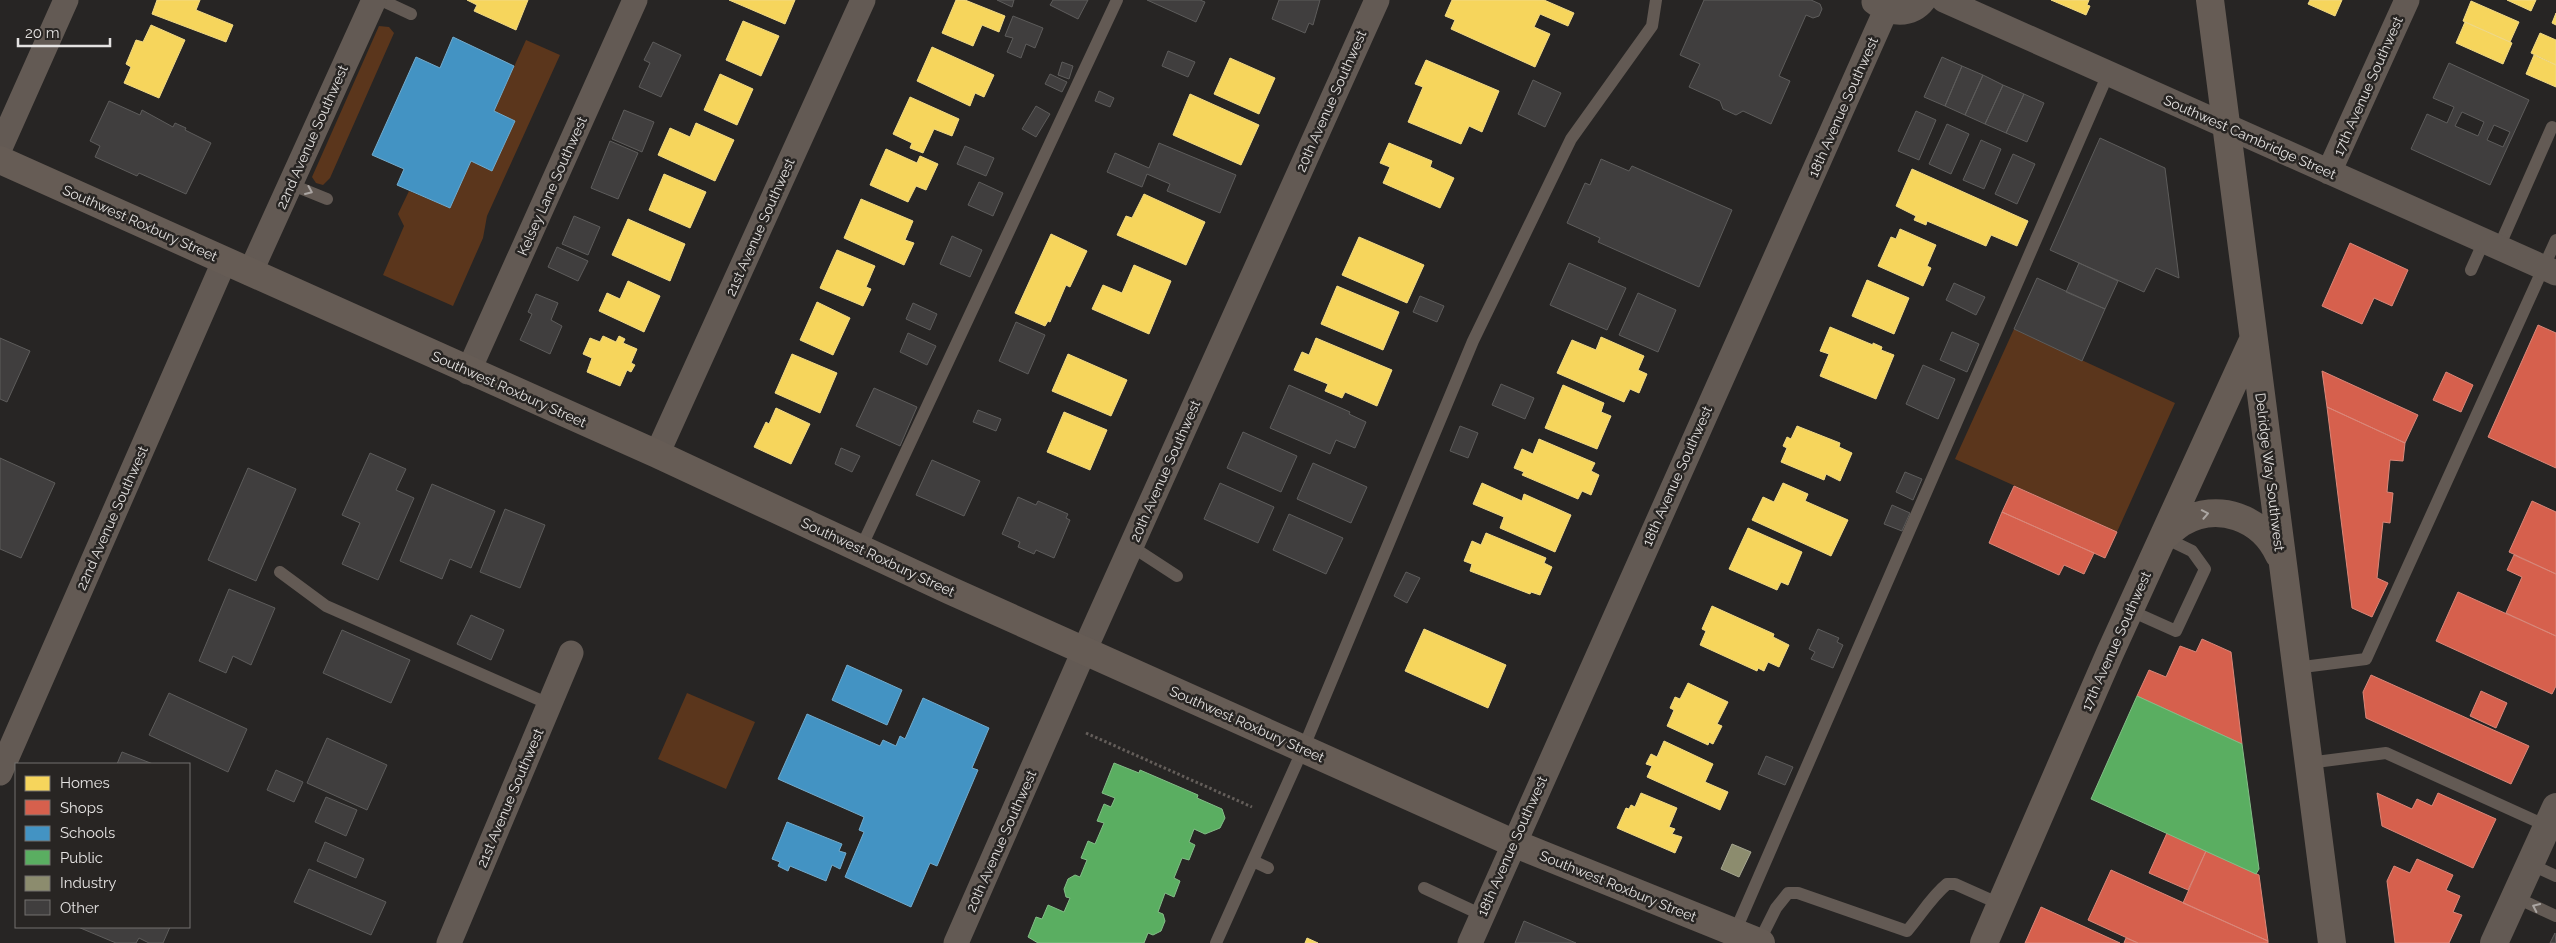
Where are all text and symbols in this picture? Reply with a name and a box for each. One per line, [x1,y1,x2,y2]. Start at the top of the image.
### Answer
street label: 17th Avenue Southwest [2330,14,2406,158]
scale bar [18,15,110,47]
text: 20 m [25,24,60,42]
street label: 20th Avenue Southwest [1293,27,1370,174]
street label: 18th Avenue Southwest [1805,34,1881,180]
street label: 22nd Avenue Southwest [273,62,351,211]
street label: Southwest Cambridge Street [2161,92,2339,182]
street label: Kelsey Lane Southwest [514,114,590,258]
street label: 21st Avenue Southwest [722,155,798,298]
street label: Southwest Roxbury Street [60,182,220,265]
one-way arrow [304,185,313,196]
street label: Southwest Roxbury Street [429,348,589,431]
street label: Delridge Way Southwest [2252,392,2288,552]
street label: 20th Avenue Southwest [1127,397,1204,544]
street label: 18th Avenue Southwest [1639,403,1715,549]
street label: 22nd Avenue Southwest [73,443,151,592]
one-way arrow [2200,510,2209,520]
street label: Southwest Roxbury Street [799,514,958,600]
street label: 17th Avenue Southwest [2078,569,2154,713]
street label: Southwest Roxbury Street [1167,683,1327,766]
street label: 21st Avenue Southwest [473,726,547,870]
legend [15,763,190,928]
street label: 20th Avenue Southwest [963,767,1040,914]
street label: 18th Avenue Southwest [1474,773,1550,919]
text: Homes [60,774,110,792]
text: Shops [60,799,103,817]
text: Schools [60,824,115,842]
street label: Southwest Roxbury Street [1537,847,1699,925]
text: Public [60,849,103,867]
text: Industry [60,874,116,892]
text: Other [60,899,100,917]
one-way arrow [2532,902,2541,913]

